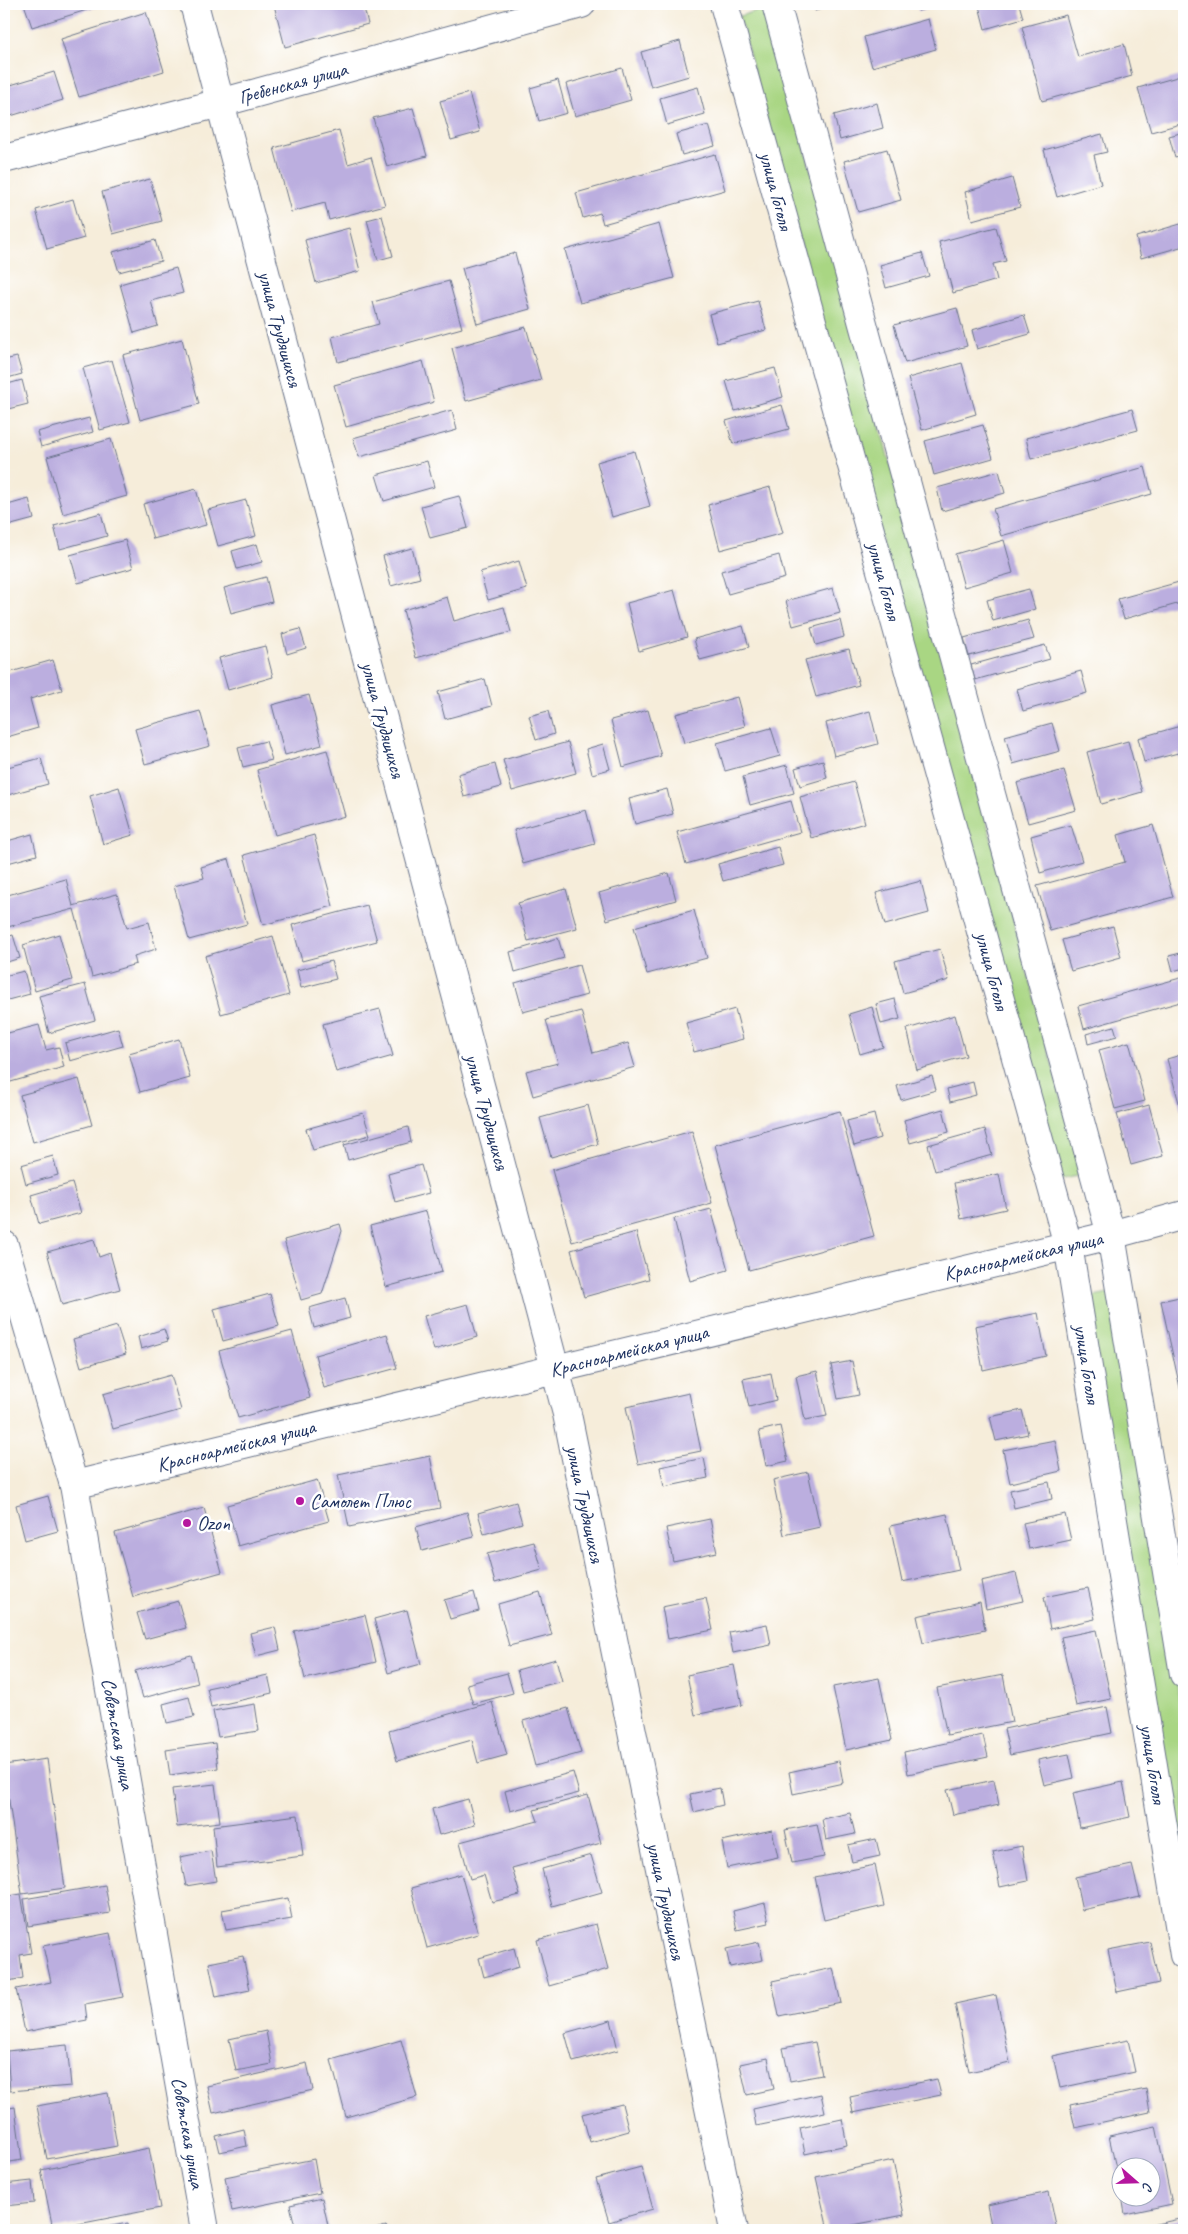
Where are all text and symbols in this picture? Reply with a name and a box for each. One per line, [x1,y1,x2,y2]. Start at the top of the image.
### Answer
street label: Гребенская улица [236,56,351,110]
street label: улица Гоголя [753,148,799,235]
street label: улица Трудящихся [252,267,308,391]
street label: улица Гоголя [861,538,907,625]
street label: улица Трудящихся [355,658,411,782]
street label: улица Гоголя [969,928,1015,1015]
street label: улица Трудящихся [459,1050,515,1174]
street label: Красноармейская улица [941,1225,1107,1286]
street label: Красноармейская улица [547,1319,713,1383]
street label: улица Гоголя [1068,1322,1106,1408]
street label: Красноармейская улица [154,1414,320,1478]
street label: улица Трудящихся [560,1442,610,1566]
place label: Самолет Плюс [310,1489,412,1514]
marker: Самолет Плюс [294,1495,306,1507]
place label: Ozon [197,1511,231,1536]
marker: Ozon [181,1517,193,1529]
street label: Советская улица [96,1676,140,1793]
street label: улица Гоголя [1134,1722,1172,1808]
street label: улица Трудящихся [641,1839,691,1963]
street label: Советская улица [166,2075,210,2192]
north arrow [1110,2156,1160,2206]
text: С [1138,2180,1157,2194]

